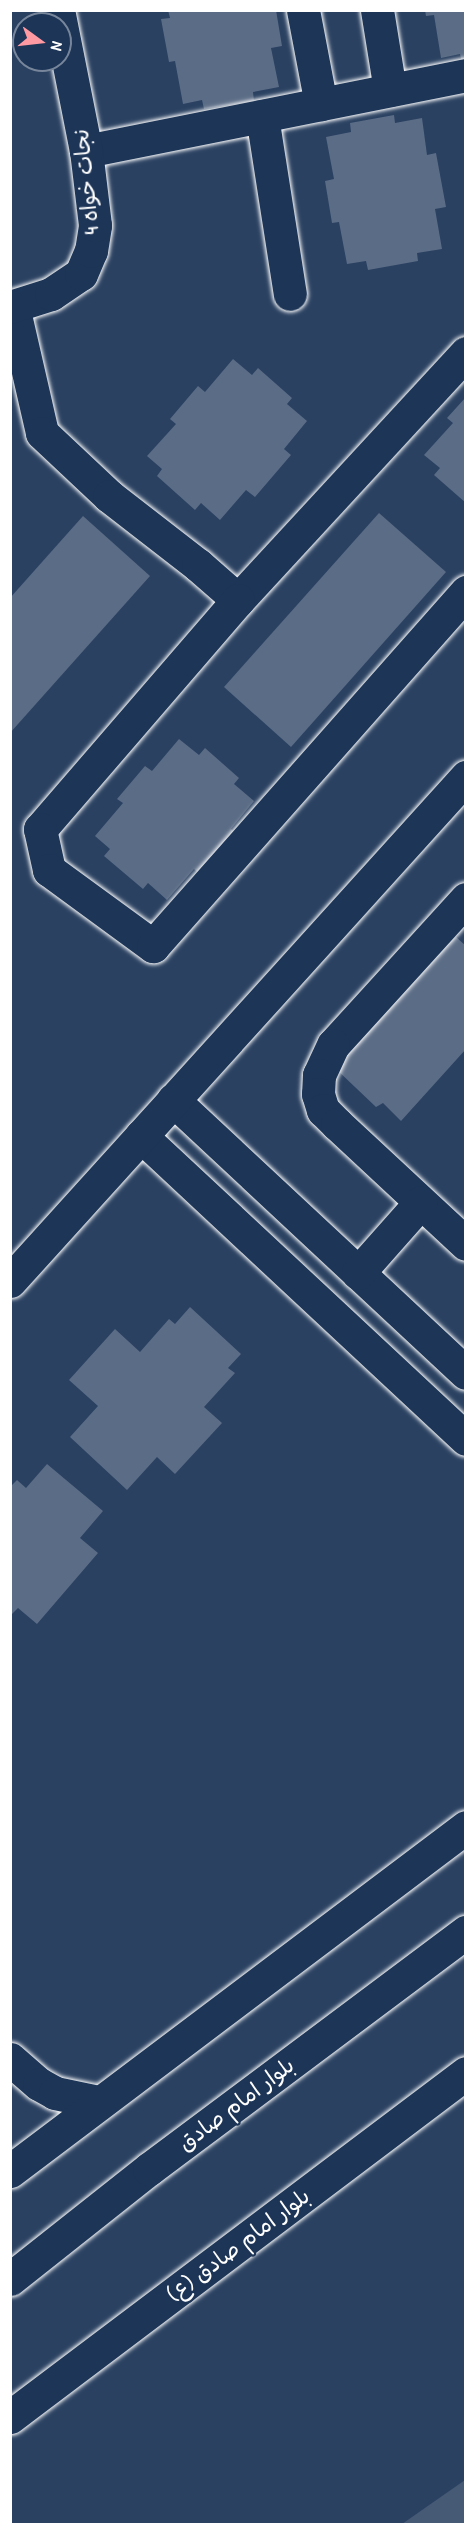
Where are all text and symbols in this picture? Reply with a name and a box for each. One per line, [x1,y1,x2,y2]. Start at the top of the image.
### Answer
north arrow [12,12,72,72]
text: N [46,39,69,53]
street label: نجات خواه 4 [67,128,105,236]
street label: بلوار امام صادق [173,2052,299,2156]
street label: بلوار امام صادق (ع) [161,2183,315,2307]

